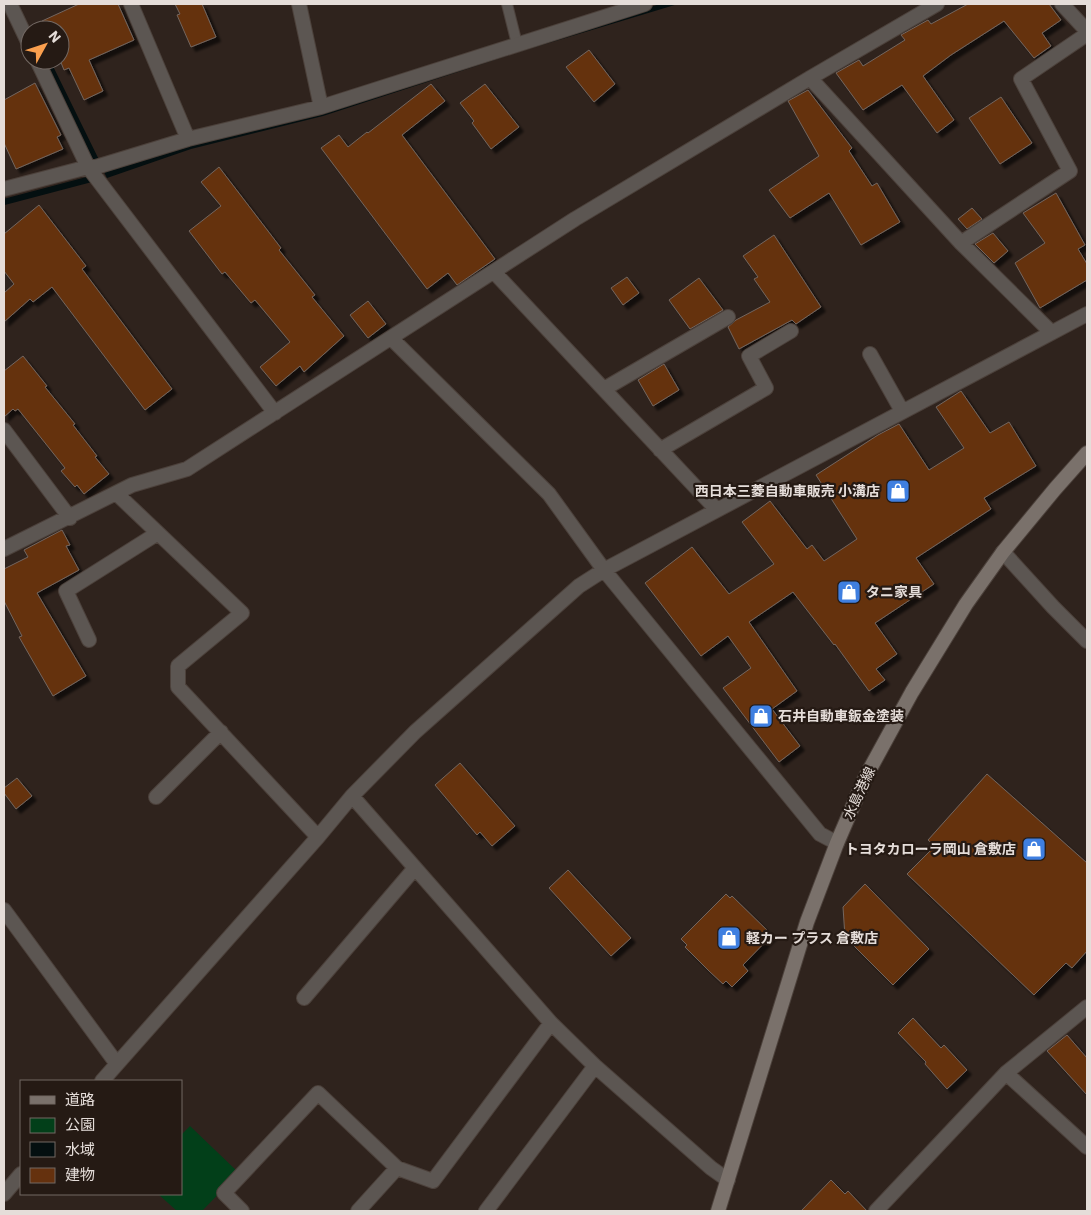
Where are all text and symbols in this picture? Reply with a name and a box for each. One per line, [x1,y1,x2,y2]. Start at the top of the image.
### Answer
north arrow [20,20,70,70]
text: N [45,27,65,46]
shop icon: 西日本三菱自動車販売 小溝店 [885,478,911,504]
place label: 西日本三菱自動車販売 小溝店 [695,482,880,500]
shop icon: タニ家具 [836,579,862,605]
place label: タニ家具 [866,583,922,601]
shop icon: 石井自動車鈑金塗装 [748,703,774,729]
place label: 石井自動車鈑金塗装 [778,707,904,725]
street label: 水島港線 [839,764,879,822]
shop icon: トヨタカローラ岡山 倉敷店 [1021,836,1047,862]
place label: トヨタカローラ岡山 倉敷店 [845,840,1016,858]
shop icon: 軽カー プラス 倉敷店 [716,925,742,951]
place label: 軽カー プラス 倉敷店 [746,929,878,947]
legend [20,1080,182,1195]
text: 道路 [65,1090,95,1109]
text: 公園 [65,1115,95,1134]
text: 水域 [65,1140,95,1159]
text: 建物 [65,1165,95,1184]

